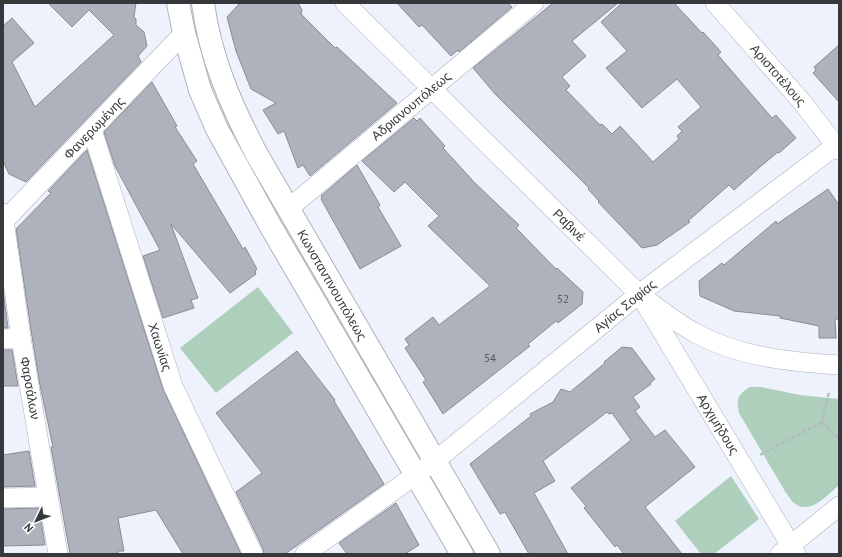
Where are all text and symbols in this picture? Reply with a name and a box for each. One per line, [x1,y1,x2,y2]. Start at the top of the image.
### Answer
street label: Αριστοτέλους [746,40,810,110]
street label: Αδριανουπόλεως [368,68,454,144]
street label: Φανερωμένης [60,93,128,163]
street label: Ραβινέ [549,205,589,245]
street label: Κωνσταντινουπόλεως [293,226,371,344]
street label: Αγίας Σοφίας [590,276,660,336]
house number: 52 [557,292,569,306]
street label: Χαωνίας [144,321,176,373]
house number: 54 [484,351,496,365]
street label: Φαρσάλων [16,355,44,421]
street label: Αρχιμήδους [693,390,743,458]
north arrow [16,501,56,541]
text: N [21,520,36,535]

